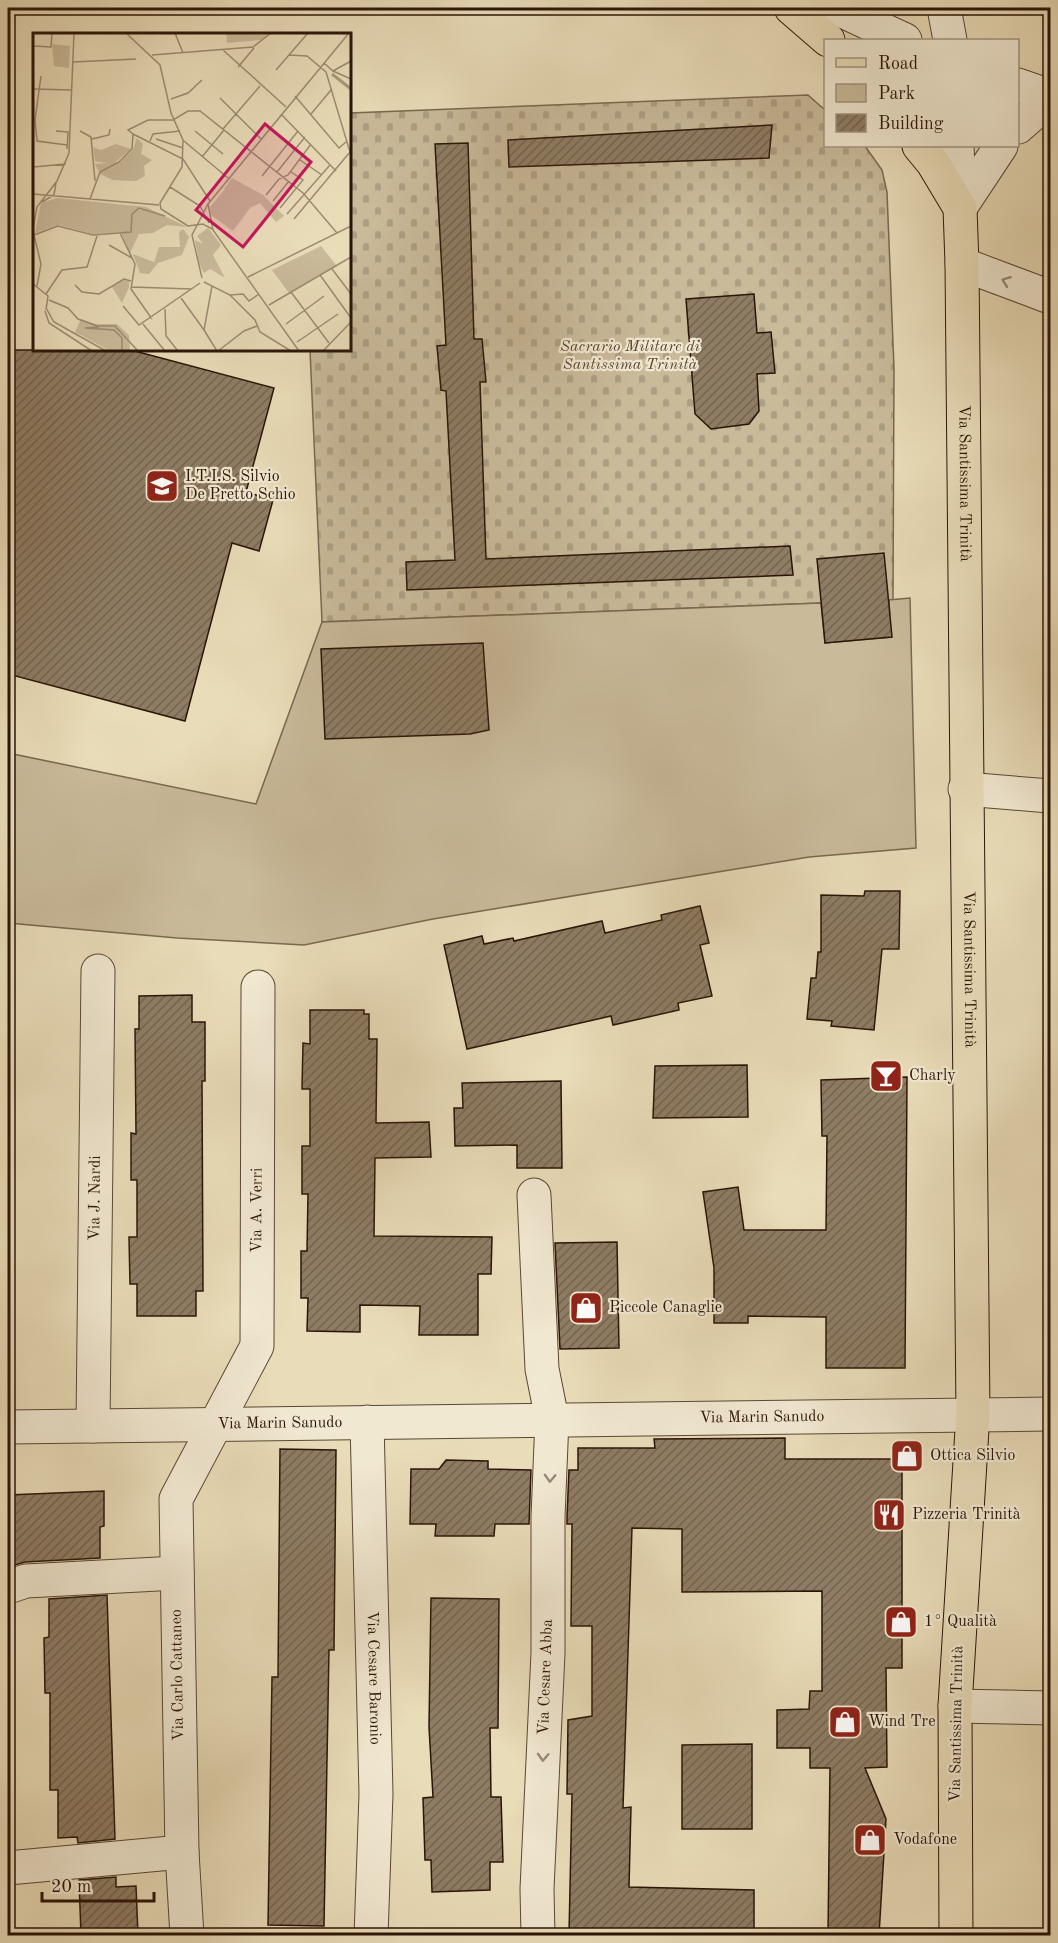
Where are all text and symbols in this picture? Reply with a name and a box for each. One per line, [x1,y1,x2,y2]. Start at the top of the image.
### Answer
inset map [33,33,351,351]
legend [824,39,1019,147]
text: Road [878,55,918,73]
text: Park [878,85,915,103]
text: Building [878,115,944,133]
one-way arrow [1001,276,1012,288]
park label: Sacrario Militare di Santissima Trinità [560,339,701,373]
street label: Via Santissima Trinità [955,405,973,562]
school or university icon: I.T.I.S. Silvio De Pretto Schio [144,468,180,504]
place label: I.T.I.S. Silvio De Pretto Schio [185,469,296,503]
street label: Via Santissima Trinità [960,891,978,1048]
bar icon: Charly [868,1058,904,1094]
place label: Charly [909,1068,956,1084]
street label: Via J. Nardi [87,1155,104,1241]
street label: Via A. Verri [249,1168,265,1253]
shop icon: Piccole Canaglie [568,1290,604,1326]
place label: Piccole Canaglie [609,1300,722,1316]
street label: Via Marin Sanudo [699,1409,825,1426]
street label: Via Marin Sanudo [217,1415,343,1432]
shop icon: Ottica Silvio [889,1438,925,1474]
place label: Ottica Silvio [930,1448,1015,1464]
one-way arrow [543,1473,556,1482]
restaurant icon: Pizzeria Trinità [871,1497,907,1533]
place label: Pizzeria Trinità [912,1507,1021,1523]
shop icon: 1° Qualità [883,1604,919,1640]
street label: Via Carlo Cattaneo [169,1609,187,1741]
street label: Via Cesare Baronio [364,1611,383,1745]
place label: 1° Qualità [924,1614,997,1630]
street label: Via Cesare Abba [536,1619,556,1735]
street label: Via Santissima Trinità [948,1645,966,1803]
shop icon: Wind Tre [827,1704,863,1740]
place label: Wind Tre [868,1714,936,1730]
one-way arrow [537,1752,549,1761]
shop icon: Vodafone [852,1822,888,1858]
place label: Vodafone [893,1832,957,1848]
scale bar [42,1865,154,1903]
text: 20 m [51,1878,91,1896]

